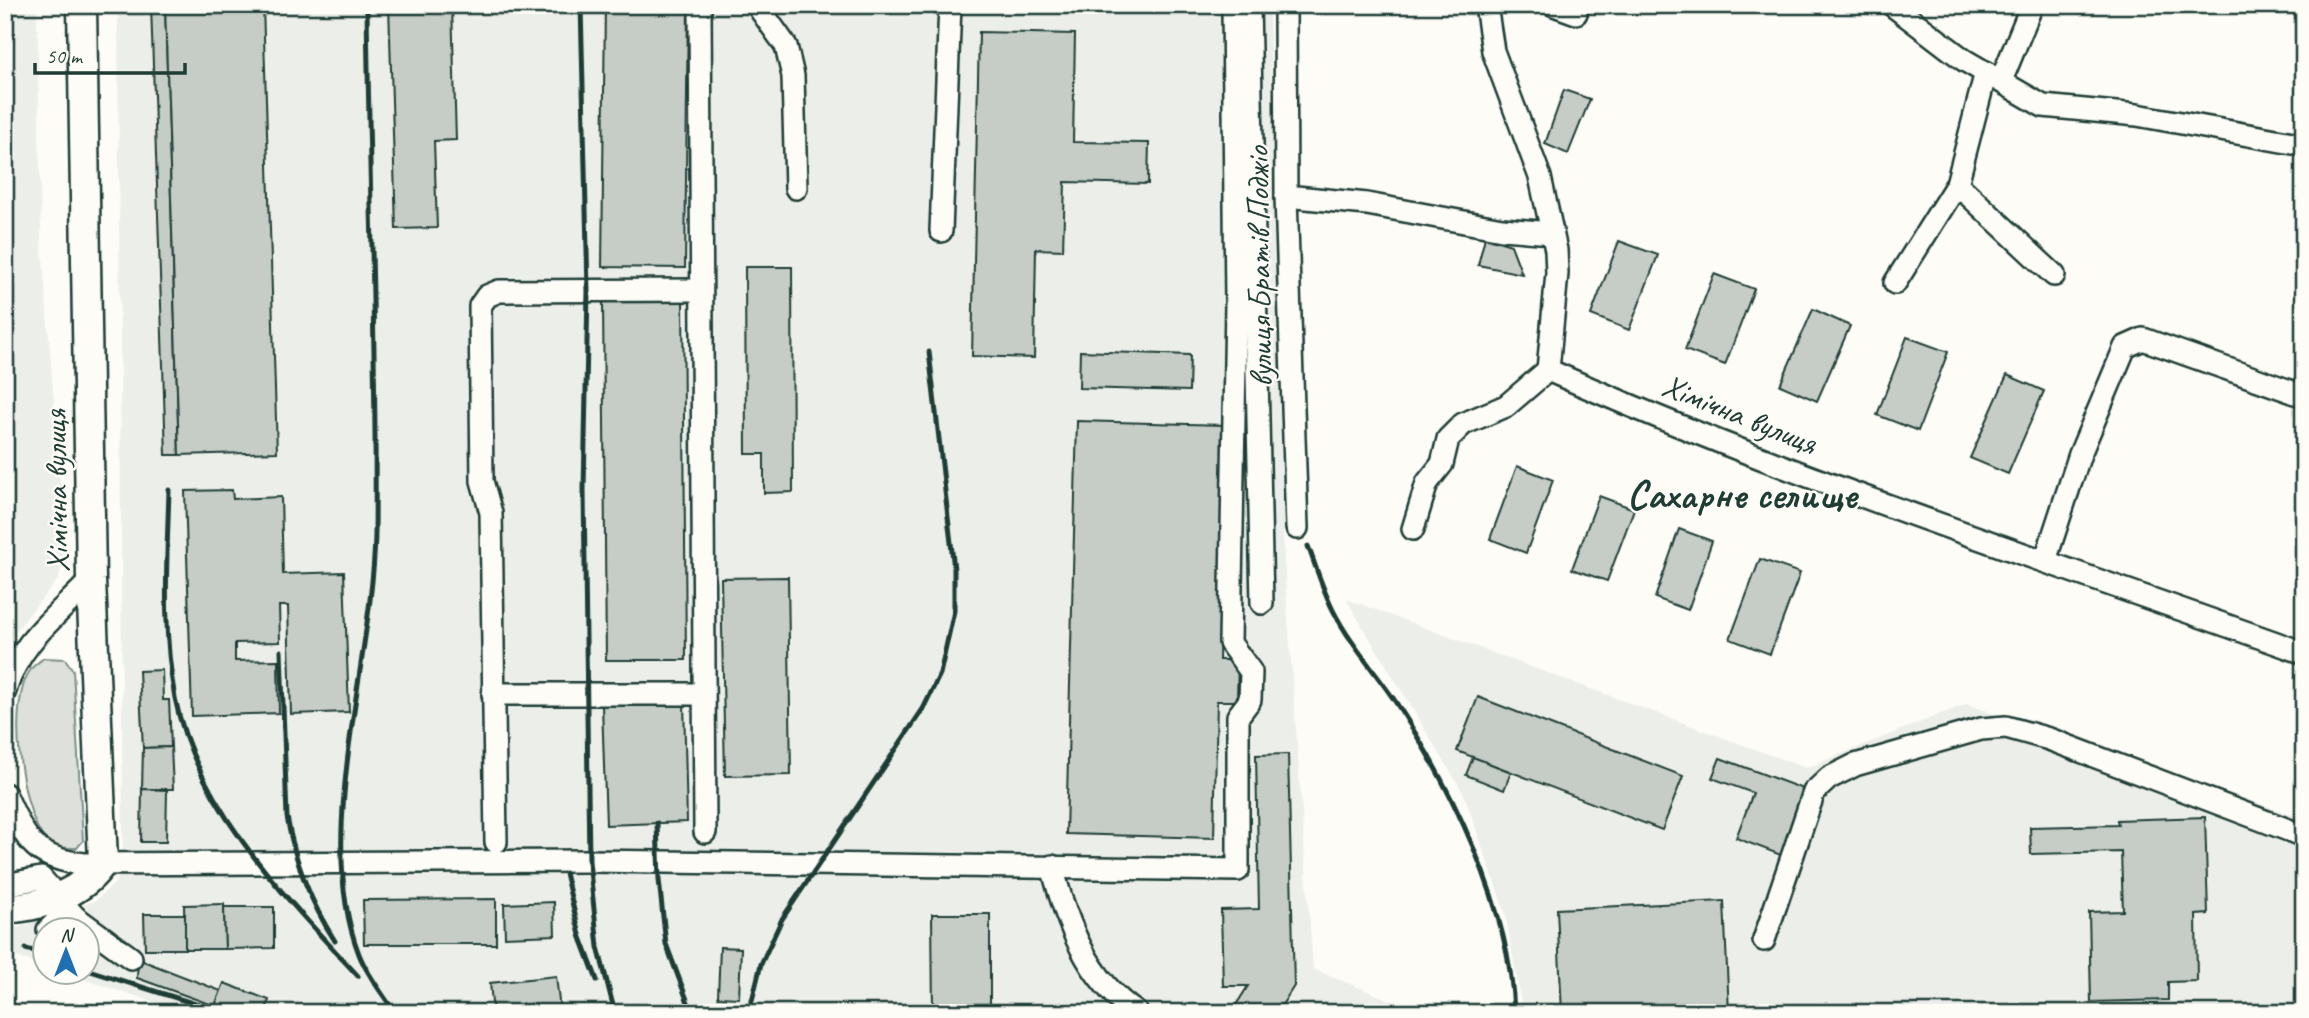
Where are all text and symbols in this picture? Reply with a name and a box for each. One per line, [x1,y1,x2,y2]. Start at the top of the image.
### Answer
scale bar [35,32,186,76]
text: 50 m [46,43,84,69]
street label: вулиця Братів Поджіо [1236,144,1282,388]
street label: Хімічна вулиця [1656,364,1824,464]
street label: Хімічна вулиця [34,408,78,573]
district label: Сахарне селище [1627,470,1860,520]
north arrow [32,916,102,986]
text: N [60,923,75,947]

